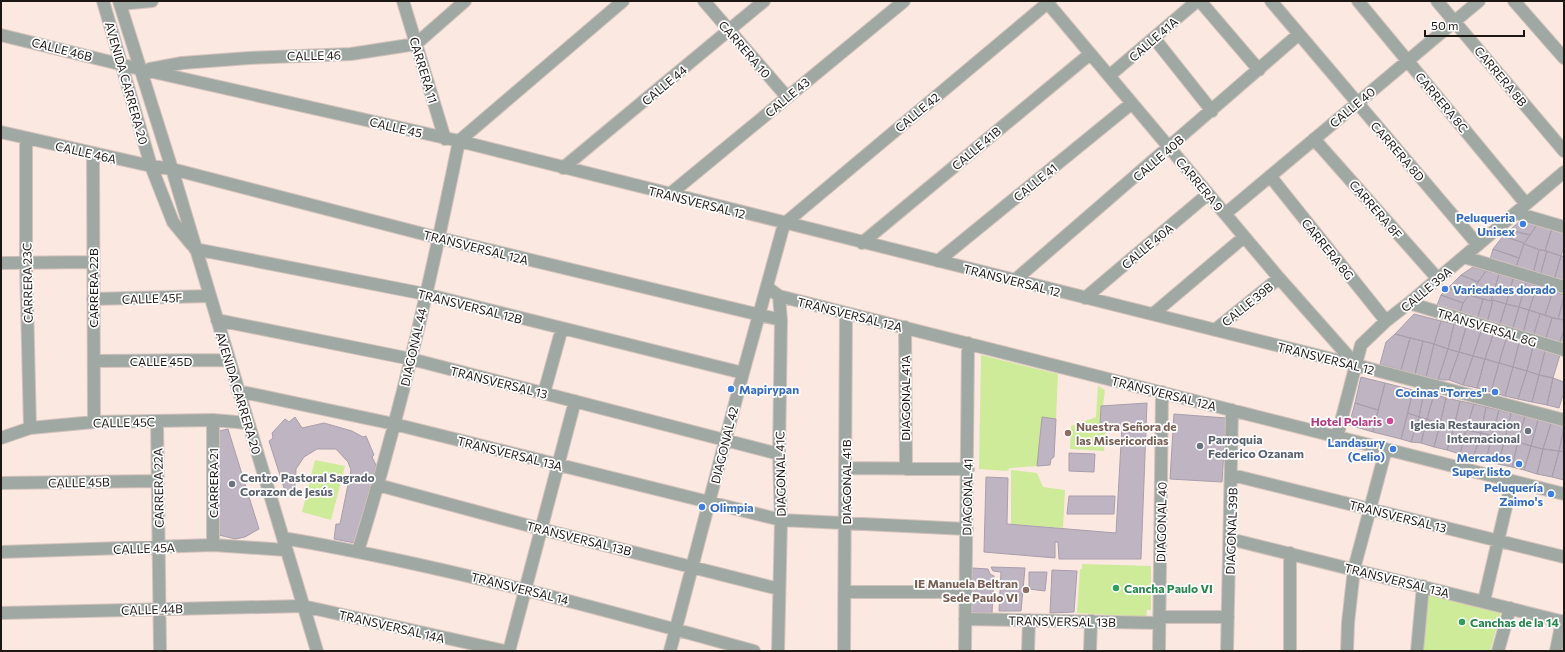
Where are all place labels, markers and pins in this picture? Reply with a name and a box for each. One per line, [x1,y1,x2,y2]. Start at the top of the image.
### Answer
place label: Peluqueria Unisex [1456,210,1515,238]
marker: Peluqueria Unisex [1518,219,1528,229]
place label: Variedades dorado [1453,282,1556,296]
marker: Variedades dorado [1440,284,1450,294]
place label: Mapirypan [739,382,799,396]
marker: Mapirypan [726,384,736,394]
place label: Cocinas "Torres" [1395,385,1487,399]
marker: Cocinas "Torres" [1490,387,1500,397]
place label: Hotel Polaris [1311,414,1382,428]
marker: Hotel Polaris [1385,416,1395,426]
place label: Iglesia Restauracion Internacional [1410,417,1520,445]
place label: Nuestra Señora de las Misericordias [1076,419,1177,447]
marker: Iglesia Restauracion Internacional [1523,426,1533,436]
marker: Nuestra Señora de las Misericordias [1063,428,1073,438]
place label: Parroquia Federico Ozanam [1208,432,1304,460]
place label: Landasury (Celio) [1327,435,1385,463]
marker: Parroquia Federico Ozanam [1195,441,1205,451]
marker: Landasury (Celio) [1388,444,1398,454]
place label: Mercados Super listo [1452,450,1511,478]
marker: Mercados Super listo [1514,459,1524,469]
place label: Centro Pastoral Sagrado Corazon de Jesús [240,470,375,499]
marker: Centro Pastoral Sagrado Corazon de Jesús [227,479,237,489]
place label: Peluquería Zaimo's [1484,480,1543,508]
marker: Peluquería Zaimo's [1546,489,1556,499]
place label: Olimpia [710,500,754,514]
marker: Olimpia [697,502,707,512]
place label: IE Manuela Beltran Sede Paulo VI [914,576,1018,604]
place label: Cancha Paulo VI [1124,581,1213,595]
marker: Cancha Paulo VI [1111,583,1121,593]
marker: IE Manuela Beltran Sede Paulo VI [1021,585,1031,595]
place label: Canchas de la 14 [1470,615,1559,629]
marker: Canchas de la 14 [1457,617,1467,627]

